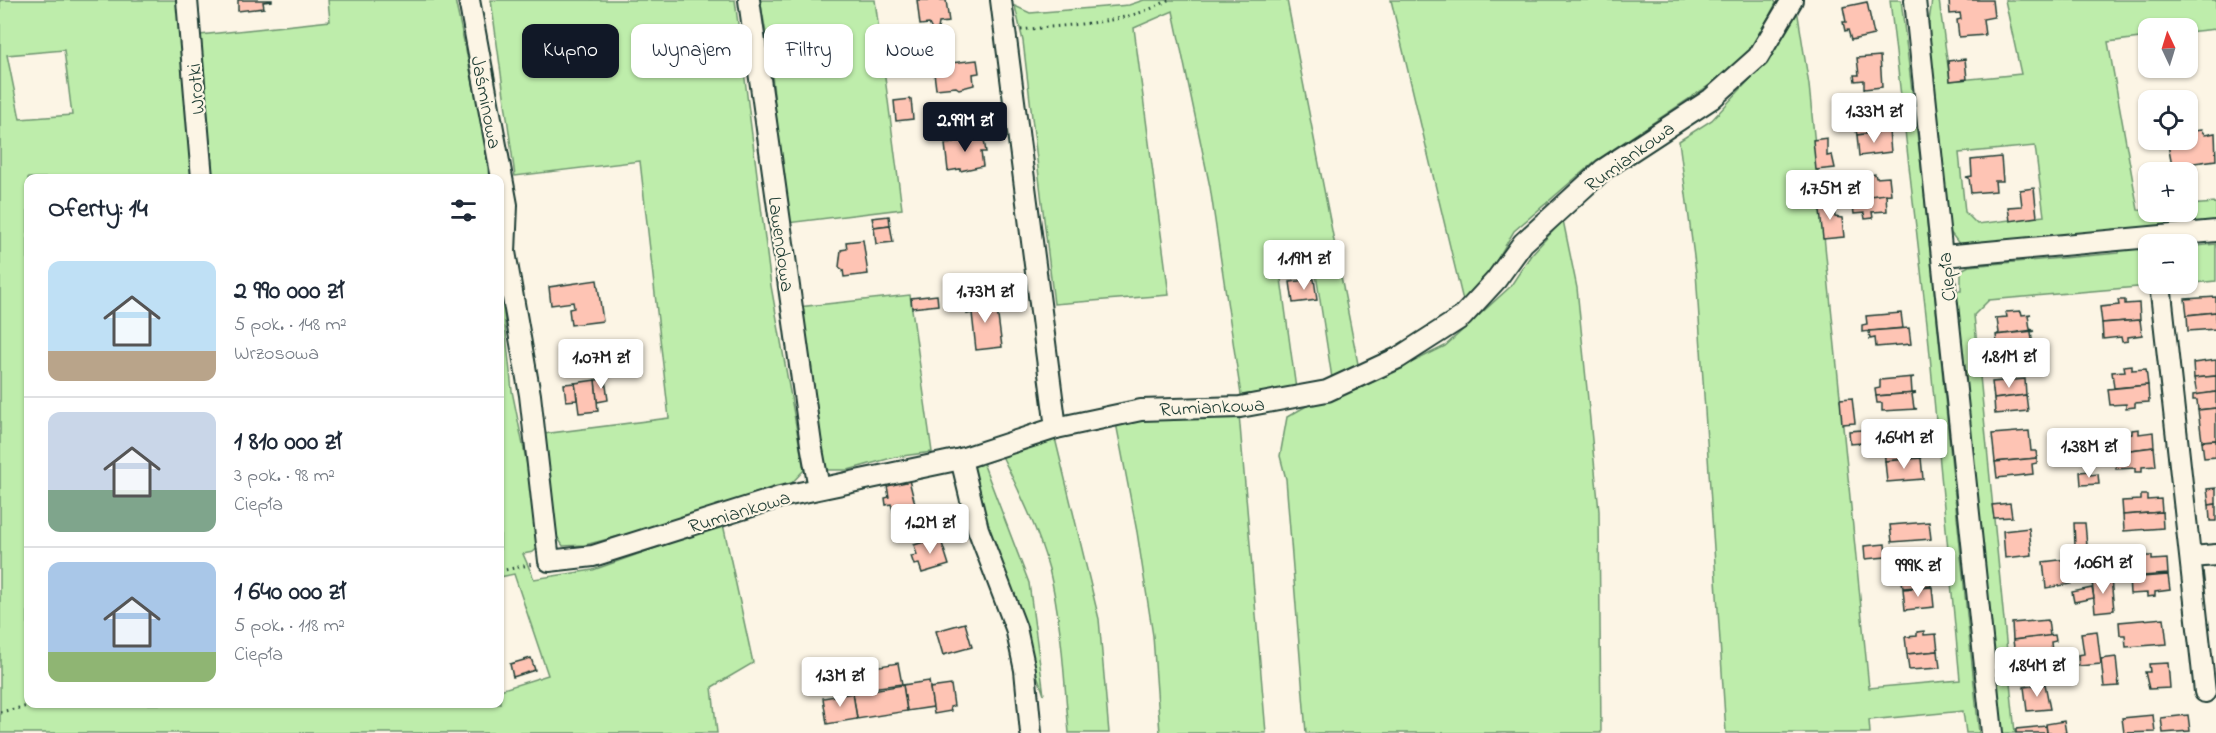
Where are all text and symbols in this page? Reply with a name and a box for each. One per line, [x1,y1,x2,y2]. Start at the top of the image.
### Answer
north arrow [2138,18,2198,78]
map controls [2138,18,2198,294]
chip: Kupno [522,24,619,78]
chip: Wynajem [631,24,752,78]
chip: Filtry [764,24,853,78]
chip: Nowe [865,24,955,78]
street label: Jaśminowa [461,54,508,151]
street label: Wrotki [181,62,214,116]
button: locate [2138,90,2198,150]
pin: 1.33M zł [1812,93,1936,144]
text: 1.33M zł [1845,98,1903,127]
pin: 2.99M zł [903,102,1027,153]
text: 2.99M zł [937,107,993,136]
street label: Rumiankowa [1579,115,1682,201]
button: + [2138,162,2198,222]
pin: 1.75M zł [1768,170,1892,221]
text: 1.75M zł [1800,175,1860,204]
text: Oferty: 14 [48,191,148,229]
icon: filters [447,194,480,227]
street label: Lawendowa [759,195,801,294]
button: − [2138,234,2198,294]
pin: 1.19M zł [1242,240,1366,291]
text: 1.19M zł [1278,245,1330,274]
street label: Ciepła [1931,251,1965,303]
text: 2 990 000 zł [234,273,344,311]
pin: 1.73M zł [923,273,1047,324]
text: 1.73M zł [957,278,1014,307]
icon: home [96,285,168,357]
text: 5 pok. · 148 m² [234,311,347,340]
pin: 1.81M zł [1947,338,2071,389]
pin: 1.07M zł [539,339,663,390]
text: Wrzosowa [234,340,319,369]
text: 1.81M zł [1982,343,2036,372]
text: 1.07M zł [572,344,630,373]
street label: Rumiankowa [1159,391,1265,426]
pin: 1.64M zł [1842,419,1966,470]
text: 1 810 000 zł [234,424,342,462]
text: 1.64M zł [1875,424,1933,453]
pin: 1.38M zł [2027,428,2151,479]
text: 1.38M zł [2061,433,2117,462]
icon: home [96,436,168,508]
text: 3 pok. · 98 m² [234,462,335,491]
street label: Rumiankowa [685,484,794,543]
text: Ciepła [234,491,283,520]
pin: 1.2M zł [875,504,985,555]
text: 1.2M zł [905,509,955,538]
pin: 1.06M zł [2041,544,2165,595]
pin: 999K zł [1863,547,1973,598]
text: 1.06M zł [2074,549,2132,578]
text: 999K zł [1895,552,1941,581]
text: 1 640 000 zł [234,574,346,612]
icon: home [96,586,168,658]
text: 5 pok. · 118 m² [234,612,345,641]
text: Ciepła [234,641,283,670]
pin: 1.84M zł [1975,647,2099,698]
text: 1.84M zł [2009,652,2065,681]
pin: 1.3M zł [785,657,895,708]
text: 1.3M zł [816,662,864,691]

